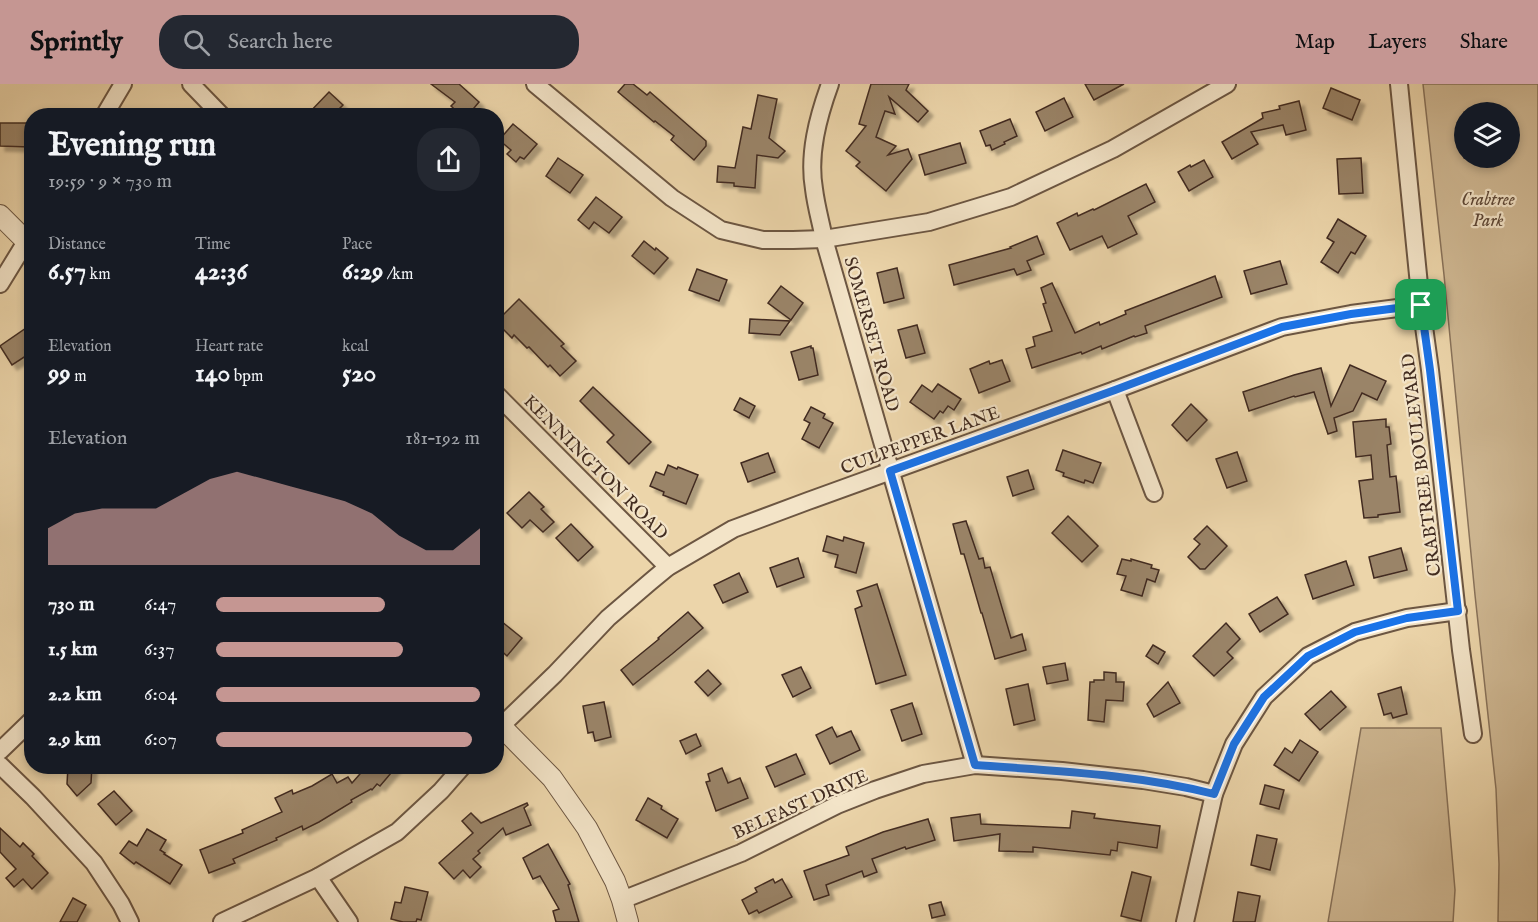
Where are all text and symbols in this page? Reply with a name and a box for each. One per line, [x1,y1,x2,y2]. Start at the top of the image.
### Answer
search box [159,15,579,69]
text: Sprintly [30,25,123,60]
icon: search [180,26,213,59]
text: Search here [228,28,333,56]
text: Map [1295,29,1335,56]
text: Layers [1368,29,1427,56]
text: Share [1460,29,1508,56]
map controls [1454,102,1520,168]
button: layers [1454,102,1520,168]
text: Evening run [48,125,216,167]
button: share [417,128,480,191]
text: 19:59 · 9 × 730 m [48,169,172,194]
park label: Crabtree Park [1461,189,1515,233]
text: Distance [48,235,106,255]
text: Time [195,235,231,255]
text: Pace [342,235,372,255]
street label: SOMERSET ROAD [837,254,904,415]
text: 6.57 [48,255,86,288]
text: 42:36 [195,255,247,288]
text: 6:29 [342,255,383,288]
text: km [86,265,111,285]
text: /km [383,265,413,285]
pin [1395,279,1446,330]
icon: arrive [1404,288,1437,321]
text: Elevation [48,337,111,357]
text: Heart rate [195,337,263,357]
text: kcal [342,337,369,357]
street label: CRABTREE BOULEVARD [1397,352,1448,578]
text: 99 [48,357,71,390]
text: 140 [195,357,230,390]
text: 520 [342,357,376,390]
text: m [71,367,87,387]
text: bpm [230,367,263,387]
street label: KENNINGTON ROAD [518,391,672,545]
street label: CULPEPPER LANE [838,402,1003,481]
text: Elevation [48,426,127,451]
text: 181–192 m [405,426,480,451]
text: 730 m [48,592,94,617]
text: 6:47 [144,592,176,617]
text: 1.5 km [48,637,98,662]
text: 6:37 [144,637,175,662]
text: 2.2 km [48,682,102,707]
text: 6:04 [144,682,177,707]
text: 2.9 km [48,727,101,752]
text: 6:07 [144,727,177,752]
street label: BELFAST DRIVE [729,765,872,846]

